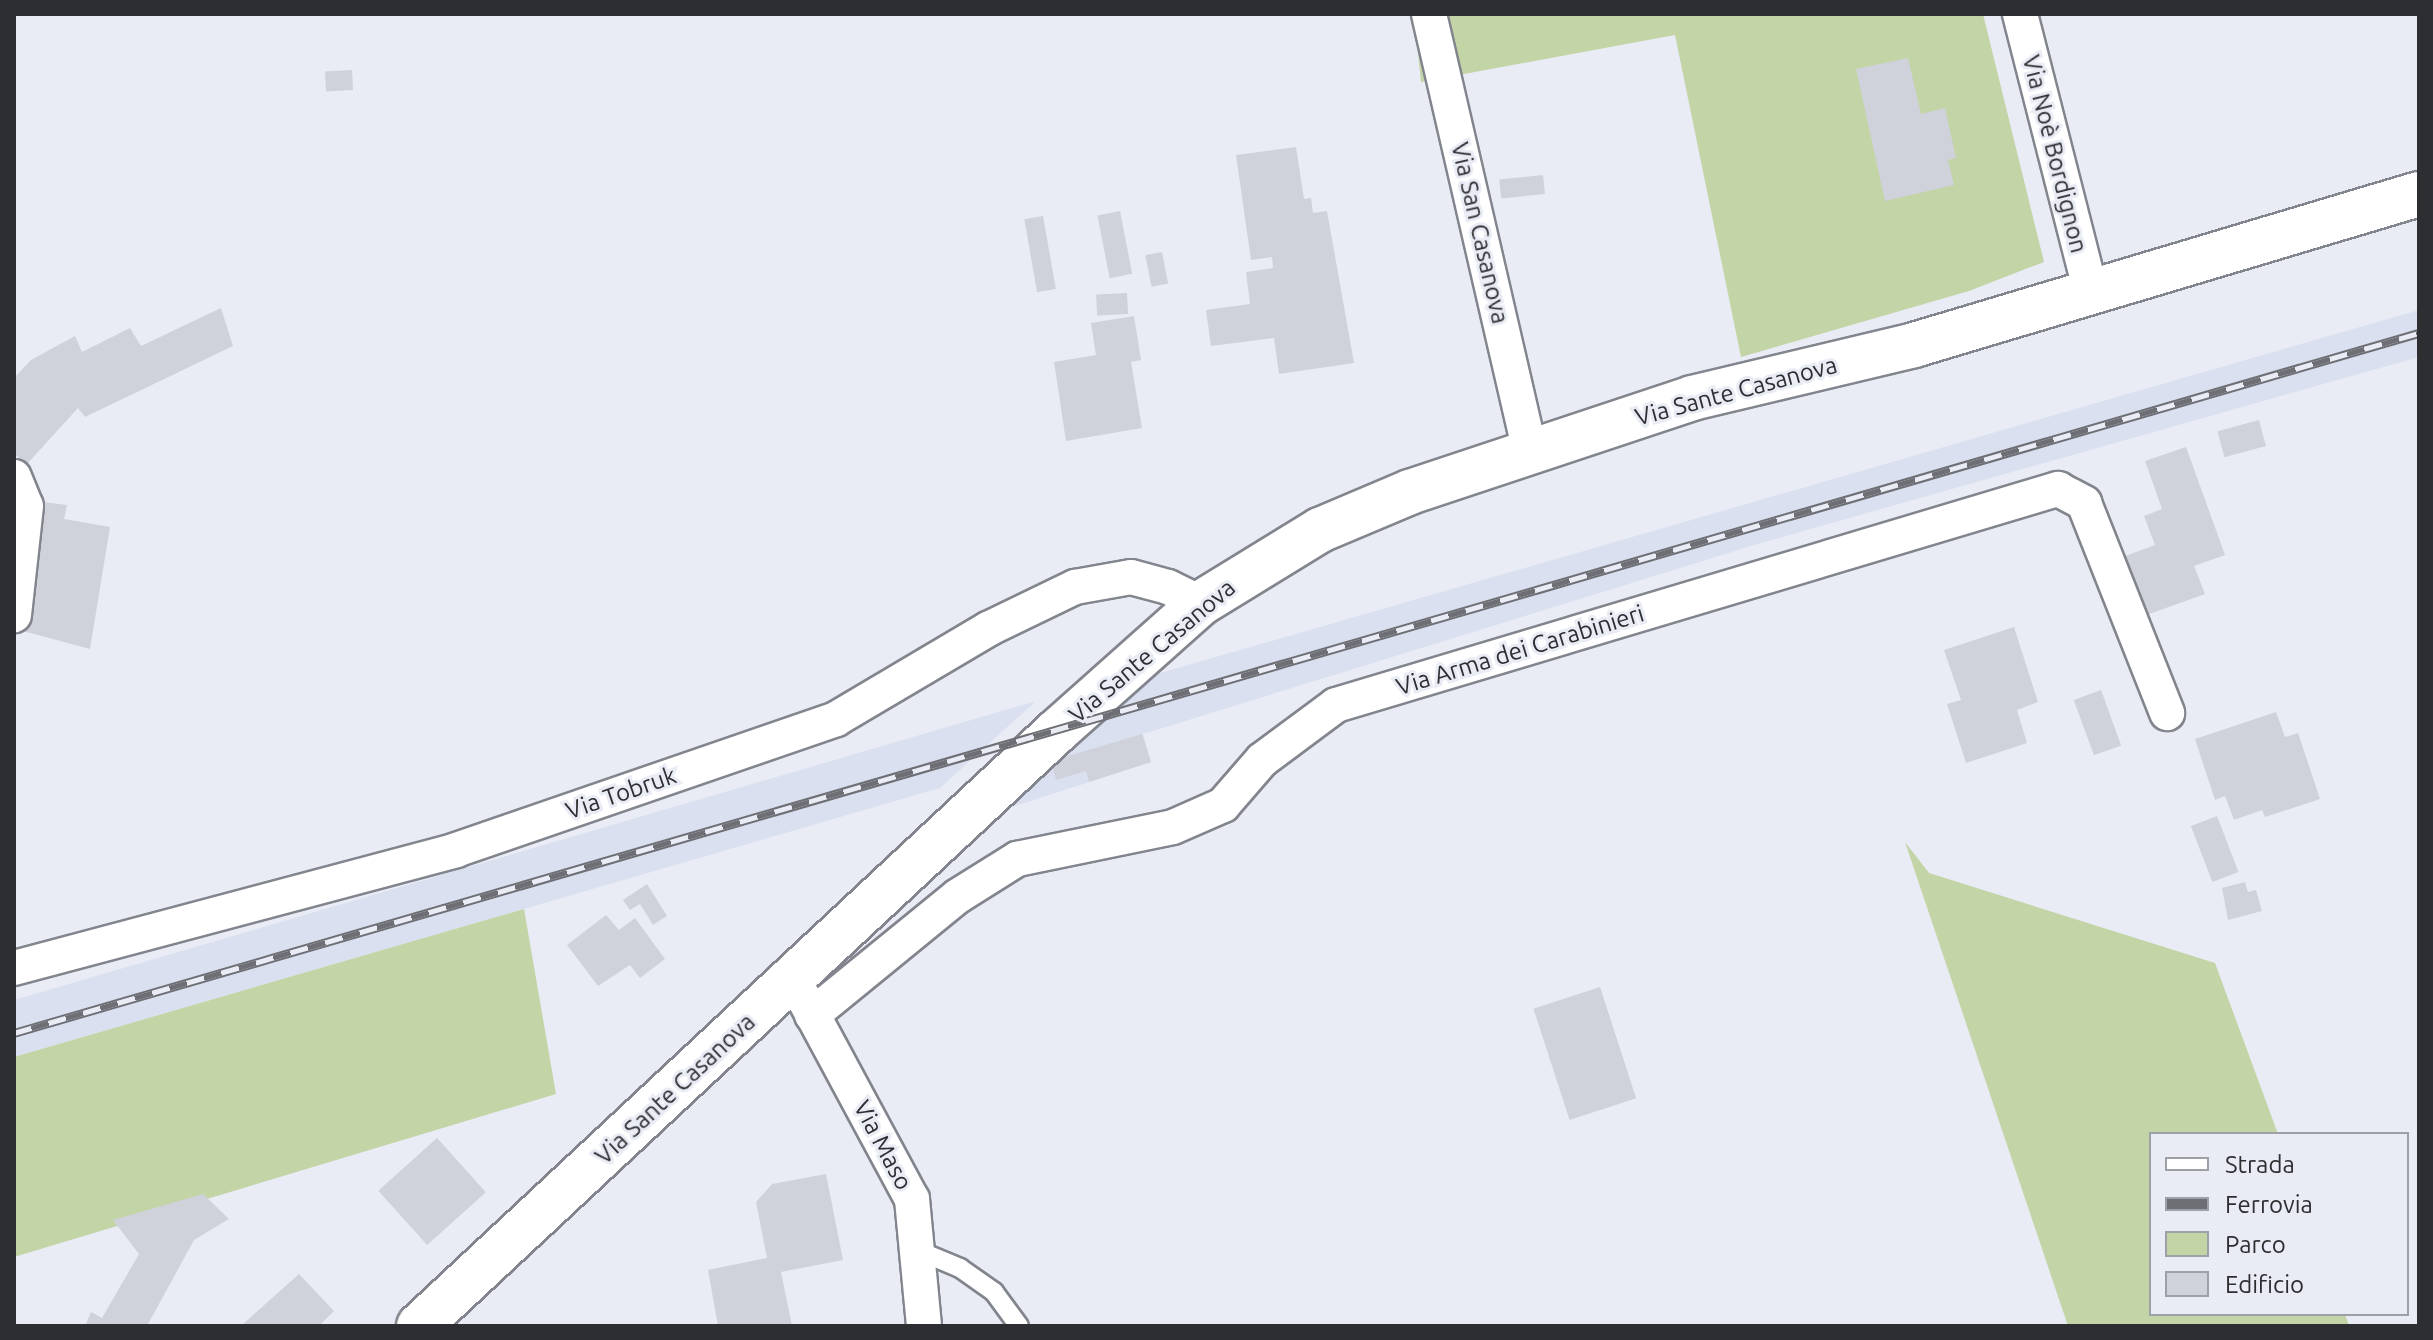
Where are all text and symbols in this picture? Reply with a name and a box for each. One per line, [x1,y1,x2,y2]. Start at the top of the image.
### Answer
street label: Via Noè Bordignon [2016,52,2094,256]
street label: Via San Casanova [1445,139,1515,327]
street label: Via Sante Casanova [1632,350,1840,432]
street label: Via Sante Casanova [1063,573,1241,729]
street label: Via Arma dei Carabinieri [1393,599,1647,701]
street label: Via Tobruk [562,761,680,825]
street label: Via Sante Casanova [589,1008,761,1170]
street label: Via Maso [847,1095,919,1195]
legend [2149,1132,2409,1316]
text: Strada [2225,1151,2295,1178]
text: Ferrovia [2225,1191,2313,1218]
text: Parco [2225,1231,2286,1258]
text: Edificio [2225,1271,2304,1298]

